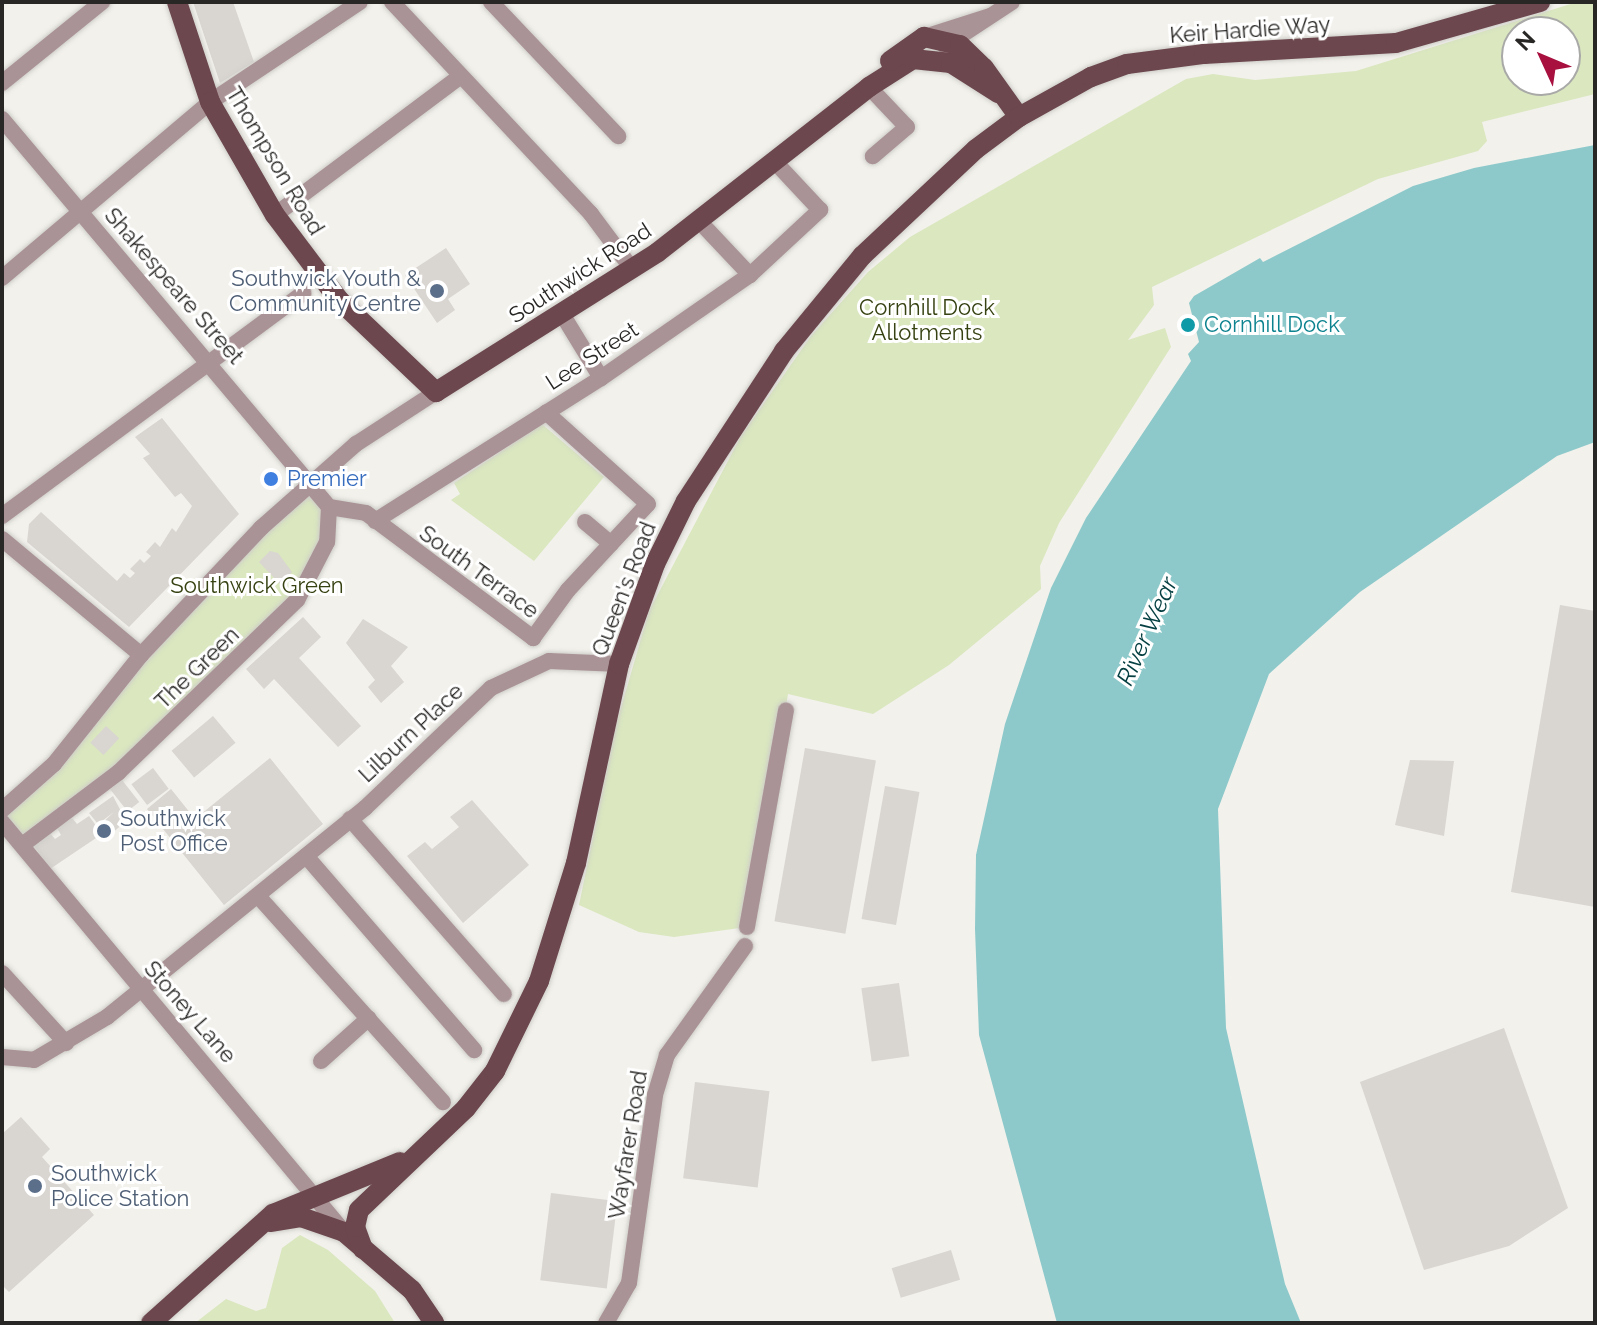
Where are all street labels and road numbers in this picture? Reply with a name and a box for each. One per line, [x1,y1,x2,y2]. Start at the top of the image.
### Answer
street label: Keir Hardie Way [1168,11,1332,49]
street label: Thompson Road [220,82,330,240]
street label: Shakespeare Street [99,203,249,369]
street label: Southwick Road [504,217,656,329]
street label: Lee Street [541,316,643,396]
street label: Queen's Road [586,518,662,660]
street label: South Terrace [414,520,544,624]
street label: The Green [150,621,244,715]
street label: Lilburn Place [353,678,469,788]
street label: Stoney Lane [138,955,242,1069]
street label: Wayfarer Road [603,1068,653,1222]

